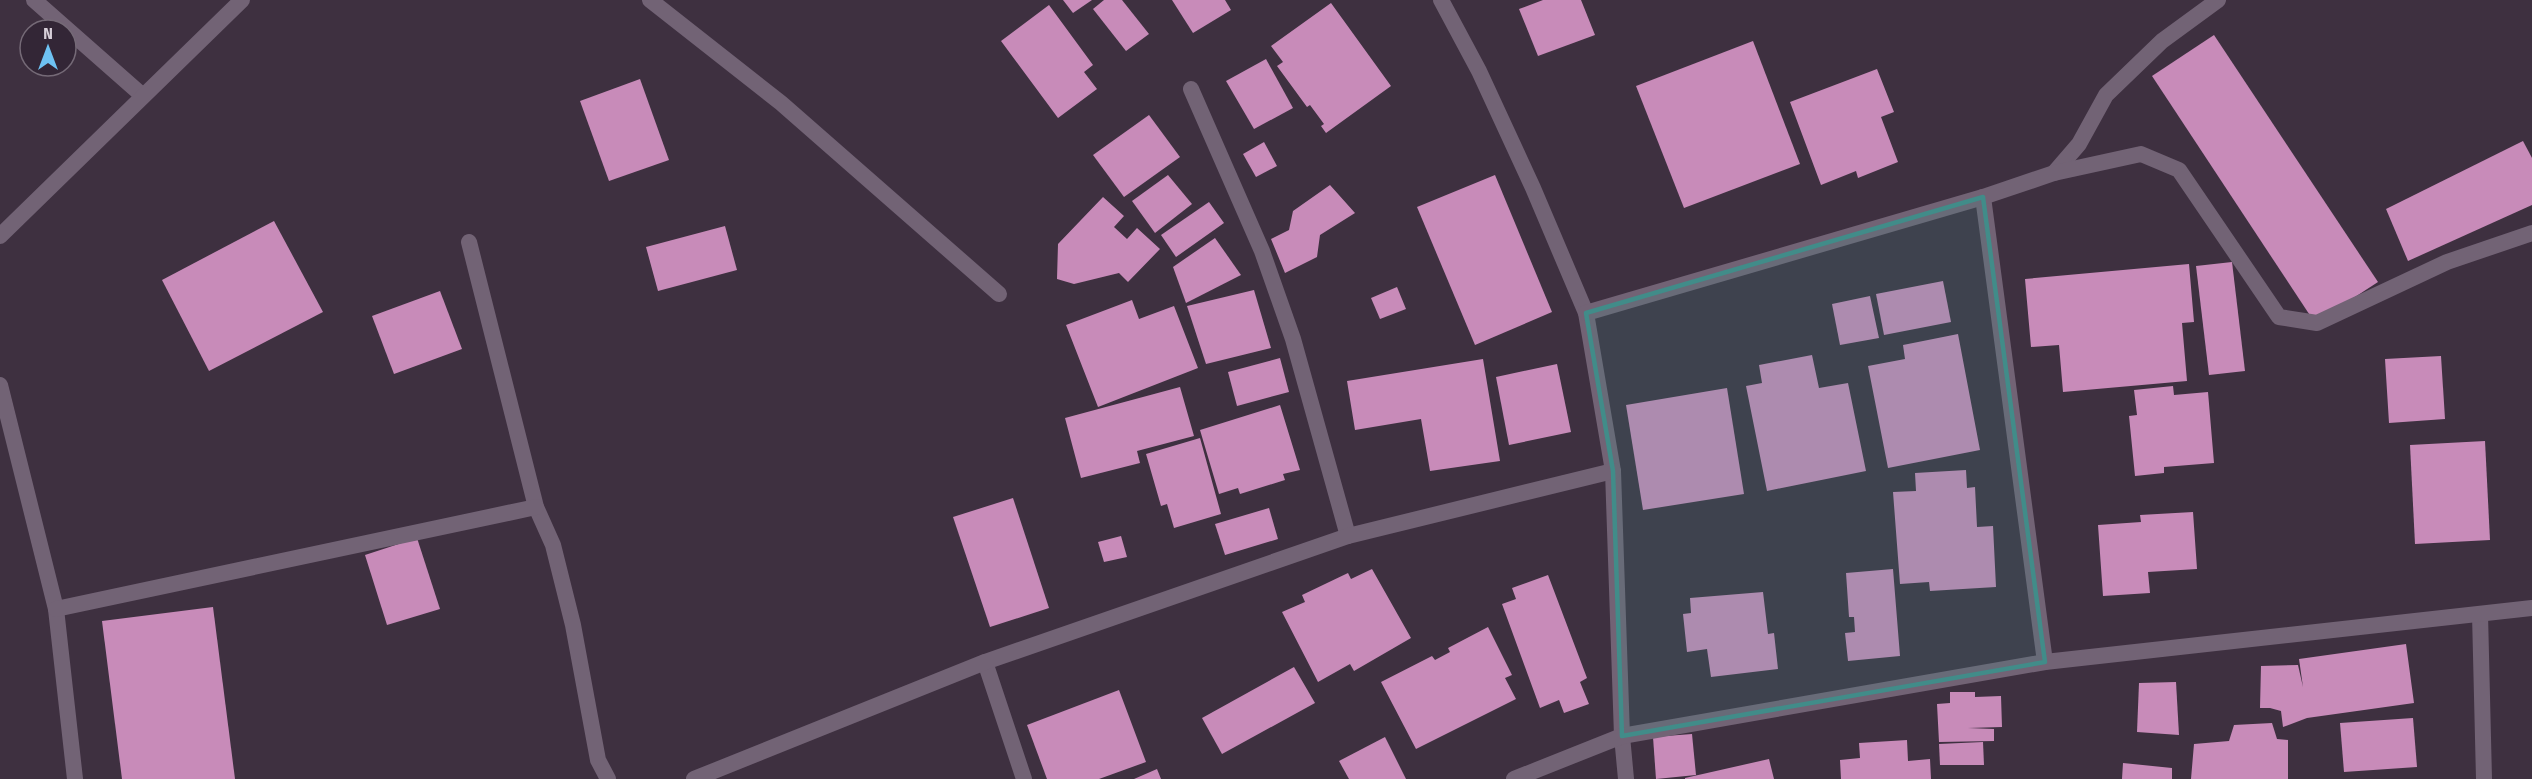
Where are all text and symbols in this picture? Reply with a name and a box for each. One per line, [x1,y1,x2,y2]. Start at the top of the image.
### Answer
north arrow [18,18,78,78]
text: N [43,24,53,43]

